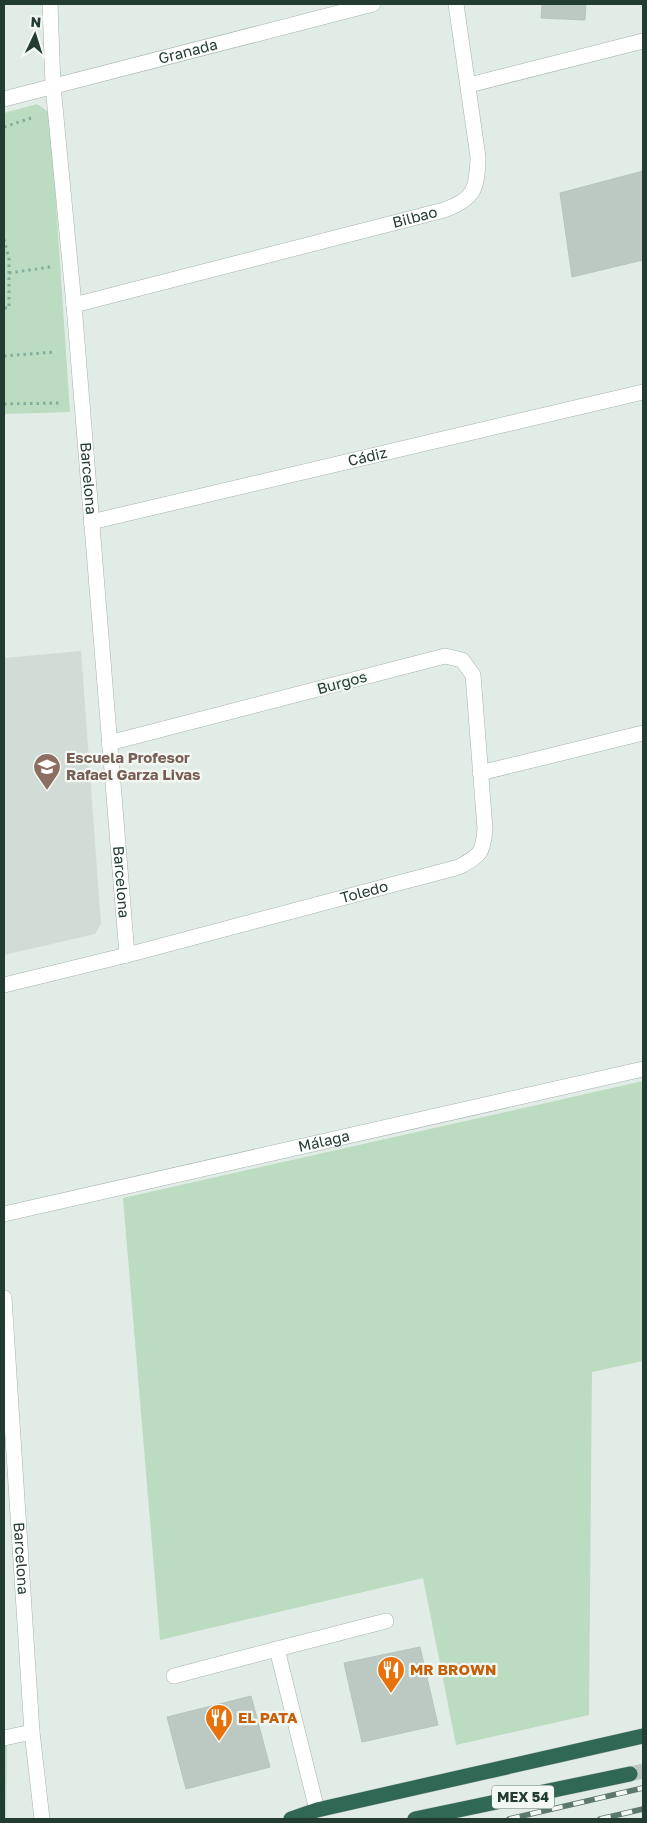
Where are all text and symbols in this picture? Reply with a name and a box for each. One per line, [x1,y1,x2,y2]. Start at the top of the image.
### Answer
north arrow [10,10,60,60]
text: N [30,13,42,30]
street label: Granada [156,34,219,67]
street label: Bilbao [390,202,439,231]
street label: Barcelona [77,441,101,515]
street label: Cádiz [346,443,389,469]
street label: Burgos [315,667,369,697]
place label: Escuela Profesor Rafael Garza Livas [66,748,200,783]
school or university icon: Escuela Profesor Rafael Garza Livas [32,752,62,791]
street label: Barcelona [110,845,134,919]
street label: Toledo [338,876,390,906]
street label: Málaga [296,1126,351,1155]
street label: Barcelona [10,1522,33,1595]
restaurant icon: MR BROWN [376,1655,406,1694]
place label: MR BROWN [410,1660,496,1678]
restaurant icon: EL PATA [204,1703,234,1742]
place label: EL PATA [238,1708,298,1726]
road number: MEX 54 [492,1785,554,1808]

